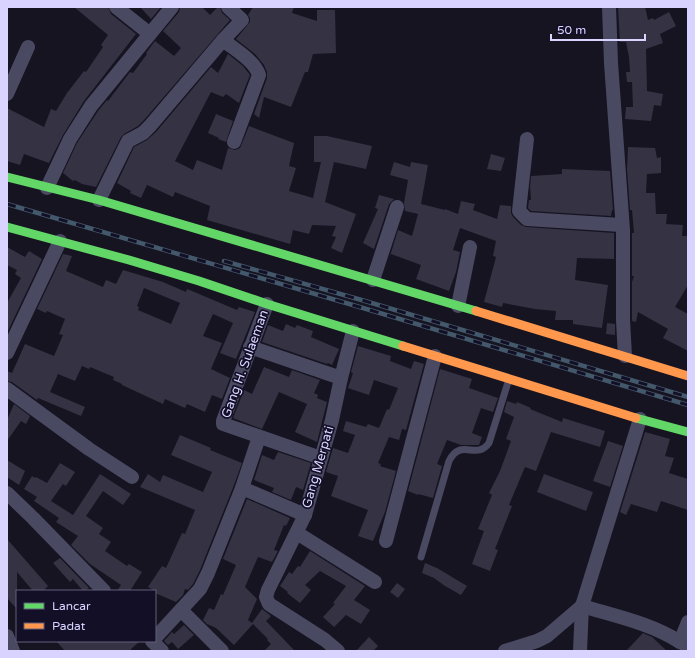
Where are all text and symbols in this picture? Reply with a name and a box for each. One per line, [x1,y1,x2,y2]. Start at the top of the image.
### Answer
scale bar [551,16,645,42]
text: 50 m [557,23,586,37]
street label: Gang H. Sulaeman [218,308,272,420]
street label: Gang Merpati [299,424,337,510]
legend [16,590,156,642]
text: Lancar [52,599,91,613]
text: Padat [52,619,86,633]

